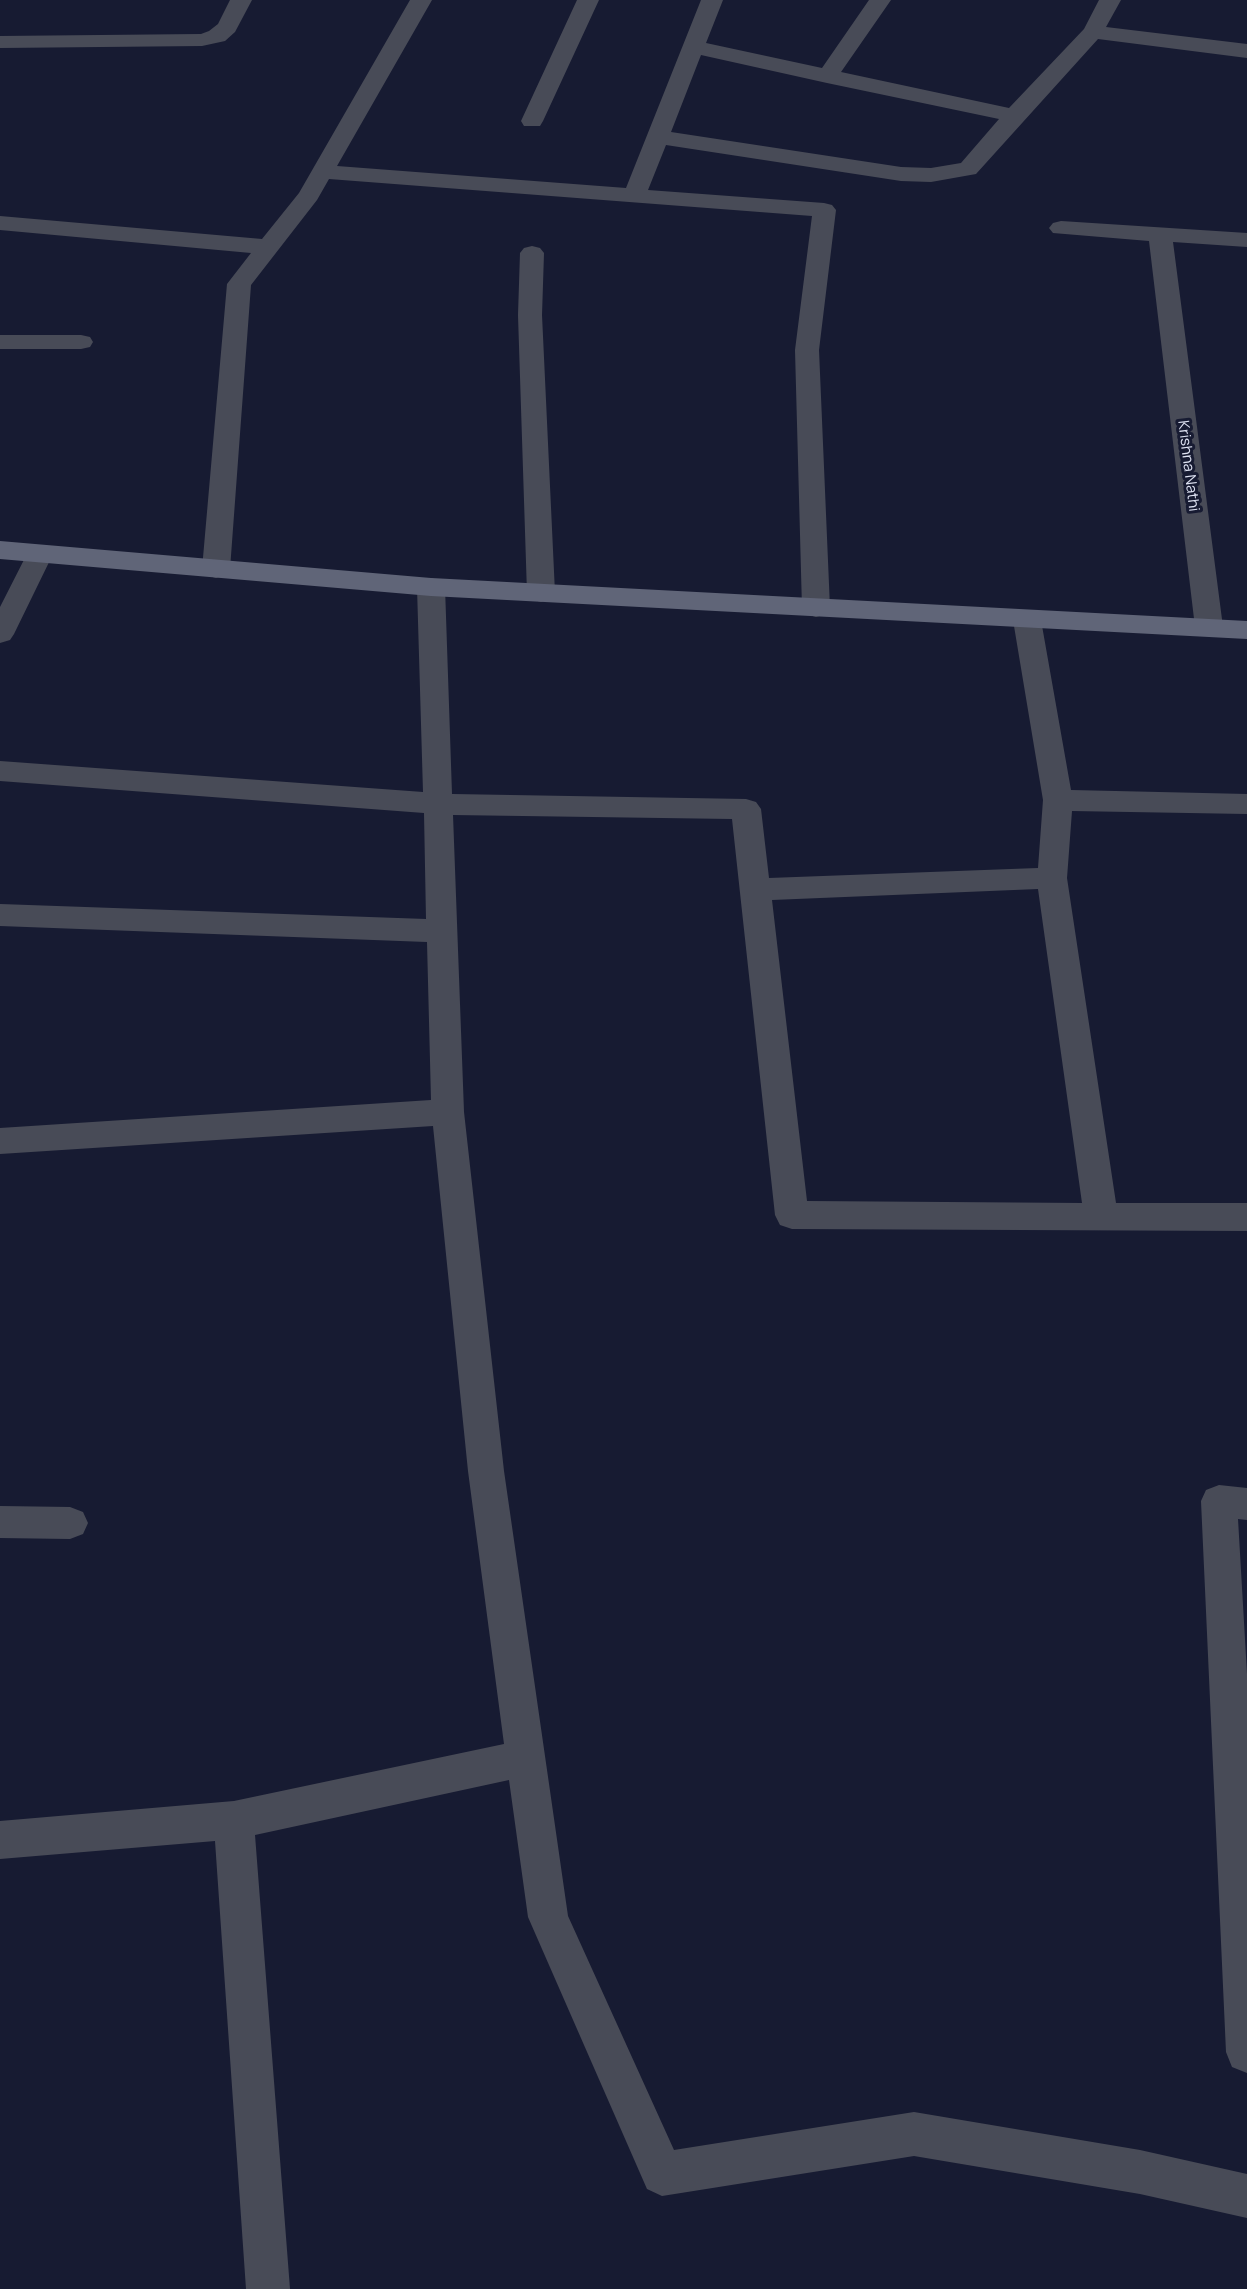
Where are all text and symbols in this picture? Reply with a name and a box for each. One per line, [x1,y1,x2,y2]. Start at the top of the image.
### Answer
street label: Krishna Nathi [1173,419,1203,513]

